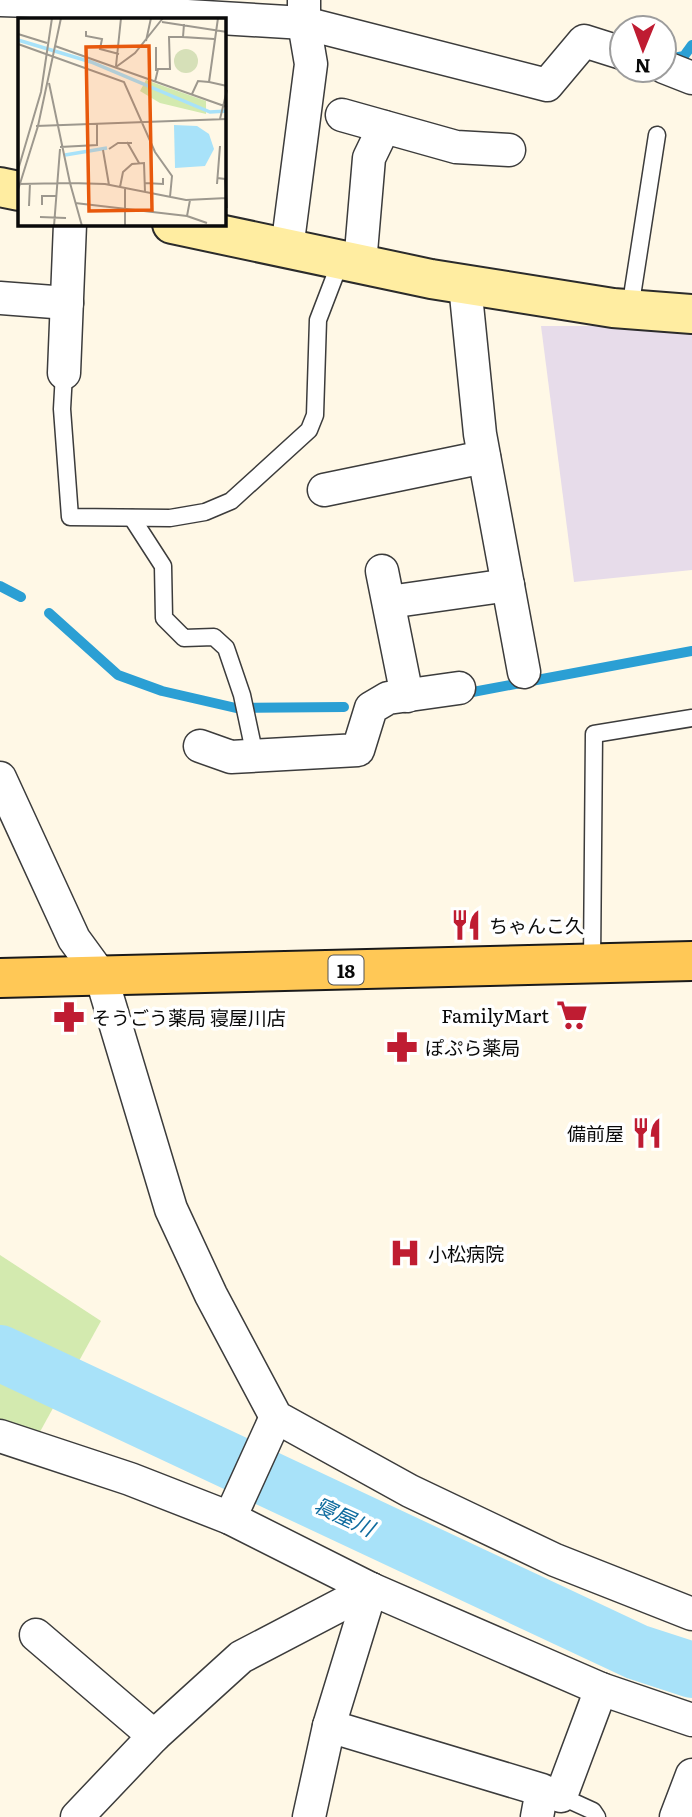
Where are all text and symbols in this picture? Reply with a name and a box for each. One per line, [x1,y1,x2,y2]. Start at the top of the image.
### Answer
north arrow [608,14,678,84]
inset map [18,18,226,226]
text: N [634,53,651,81]
restaurant icon: ちゃんこ久 [449,908,483,942]
place label: ちゃんこ久 [489,911,584,939]
road number: 18 [328,956,364,985]
supermarket icon: FamilyMart [555,998,589,1032]
pharmacy icon: そうごう薬局 寝屋川店 [52,1000,86,1034]
place label: FamilyMart [441,1001,549,1029]
place label: そうごう薬局 寝屋川店 [92,1003,286,1031]
pharmacy icon: ぽぷら薬局 [385,1030,419,1064]
place label: ぽぷら薬局 [425,1033,520,1061]
restaurant icon: 備前屋 [630,1116,664,1150]
place label: 備前屋 [567,1119,624,1147]
hospital icon: 小松病院 [388,1236,422,1270]
place label: 小松病院 [428,1239,504,1267]
water label: 寝屋川 [310,1488,382,1543]

